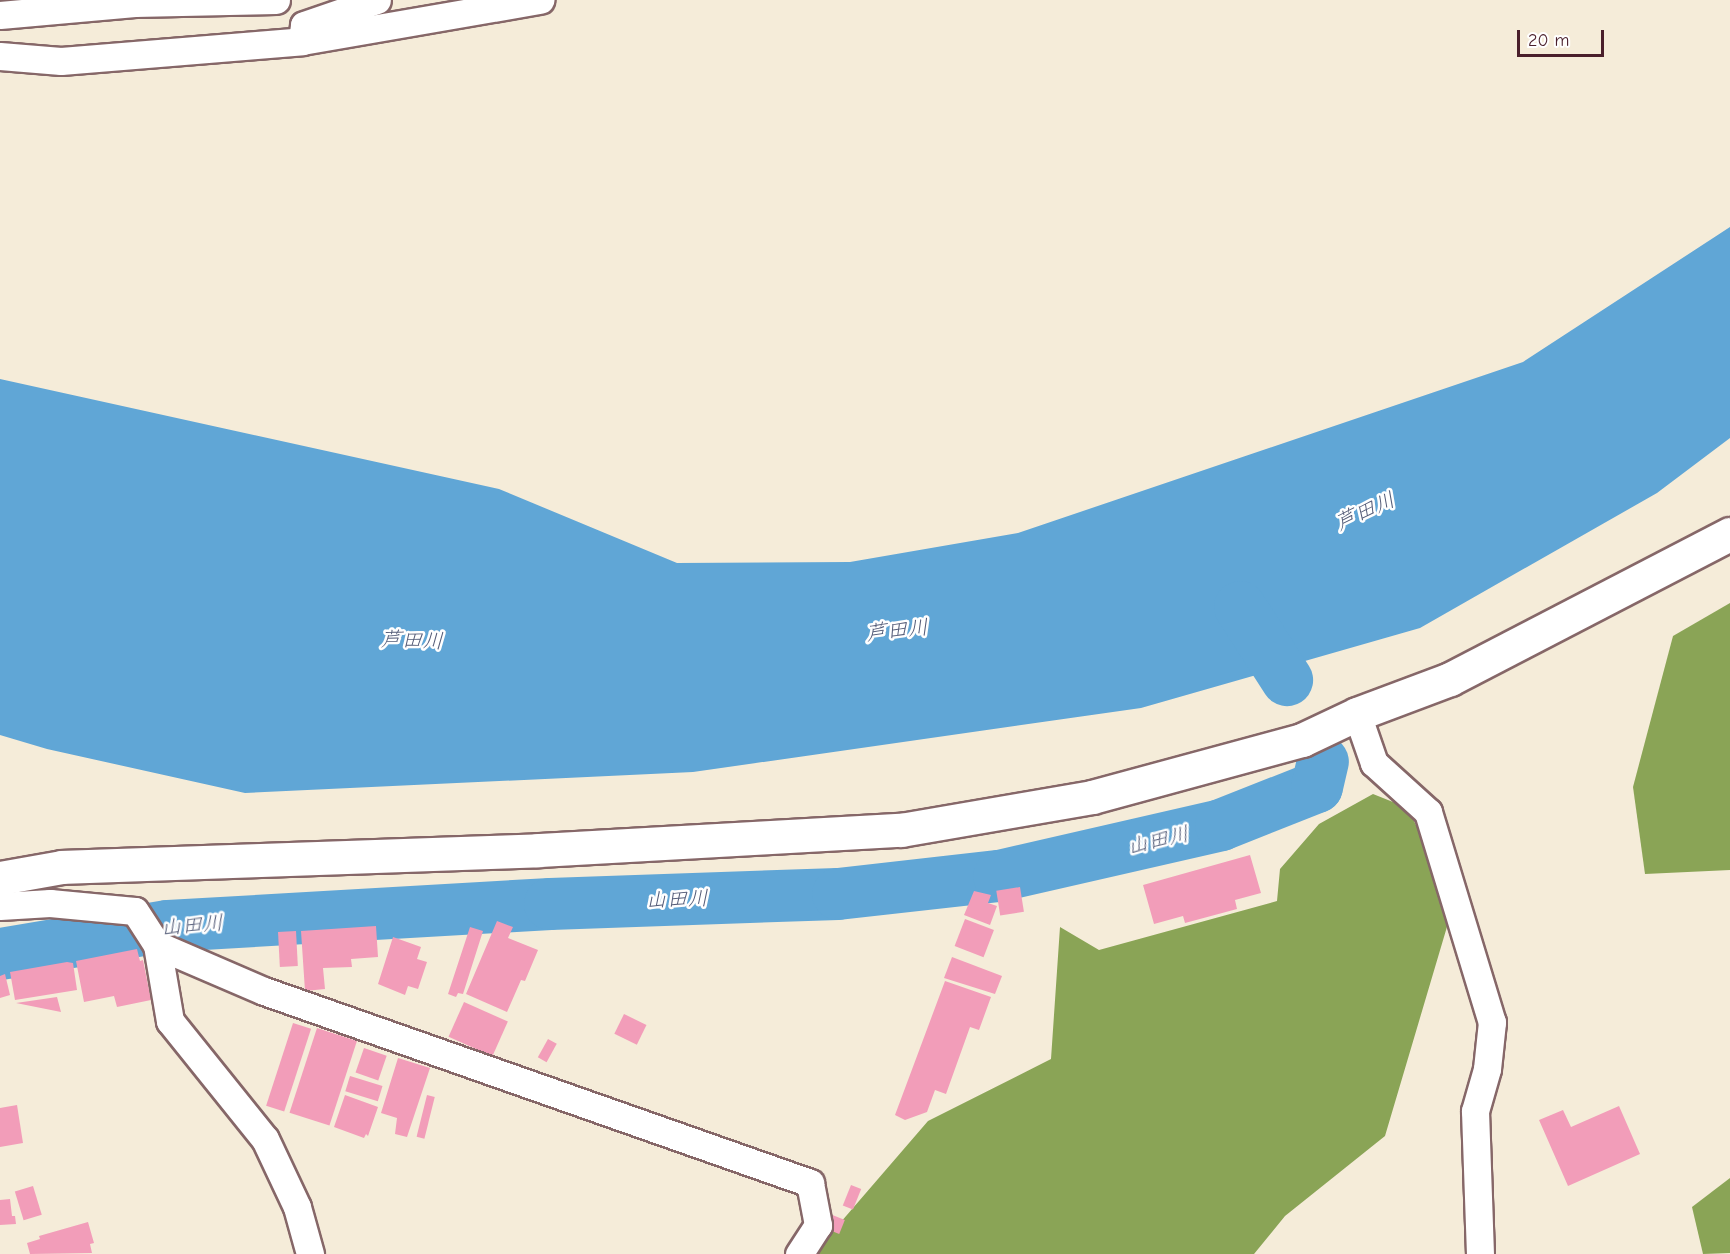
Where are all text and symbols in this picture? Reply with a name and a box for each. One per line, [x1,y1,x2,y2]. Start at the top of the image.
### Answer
scale bar [1520,18,1607,56]
text: 20 m [1528,30,1569,51]
water label: 芦田川 [1331,487,1399,535]
water label: 芦田川 [864,614,930,646]
water label: 芦田川 [380,626,444,654]
water label: 山田川 [1124,821,1192,859]
water label: 山田川 [645,885,709,913]
water label: 山田川 [160,910,224,940]

